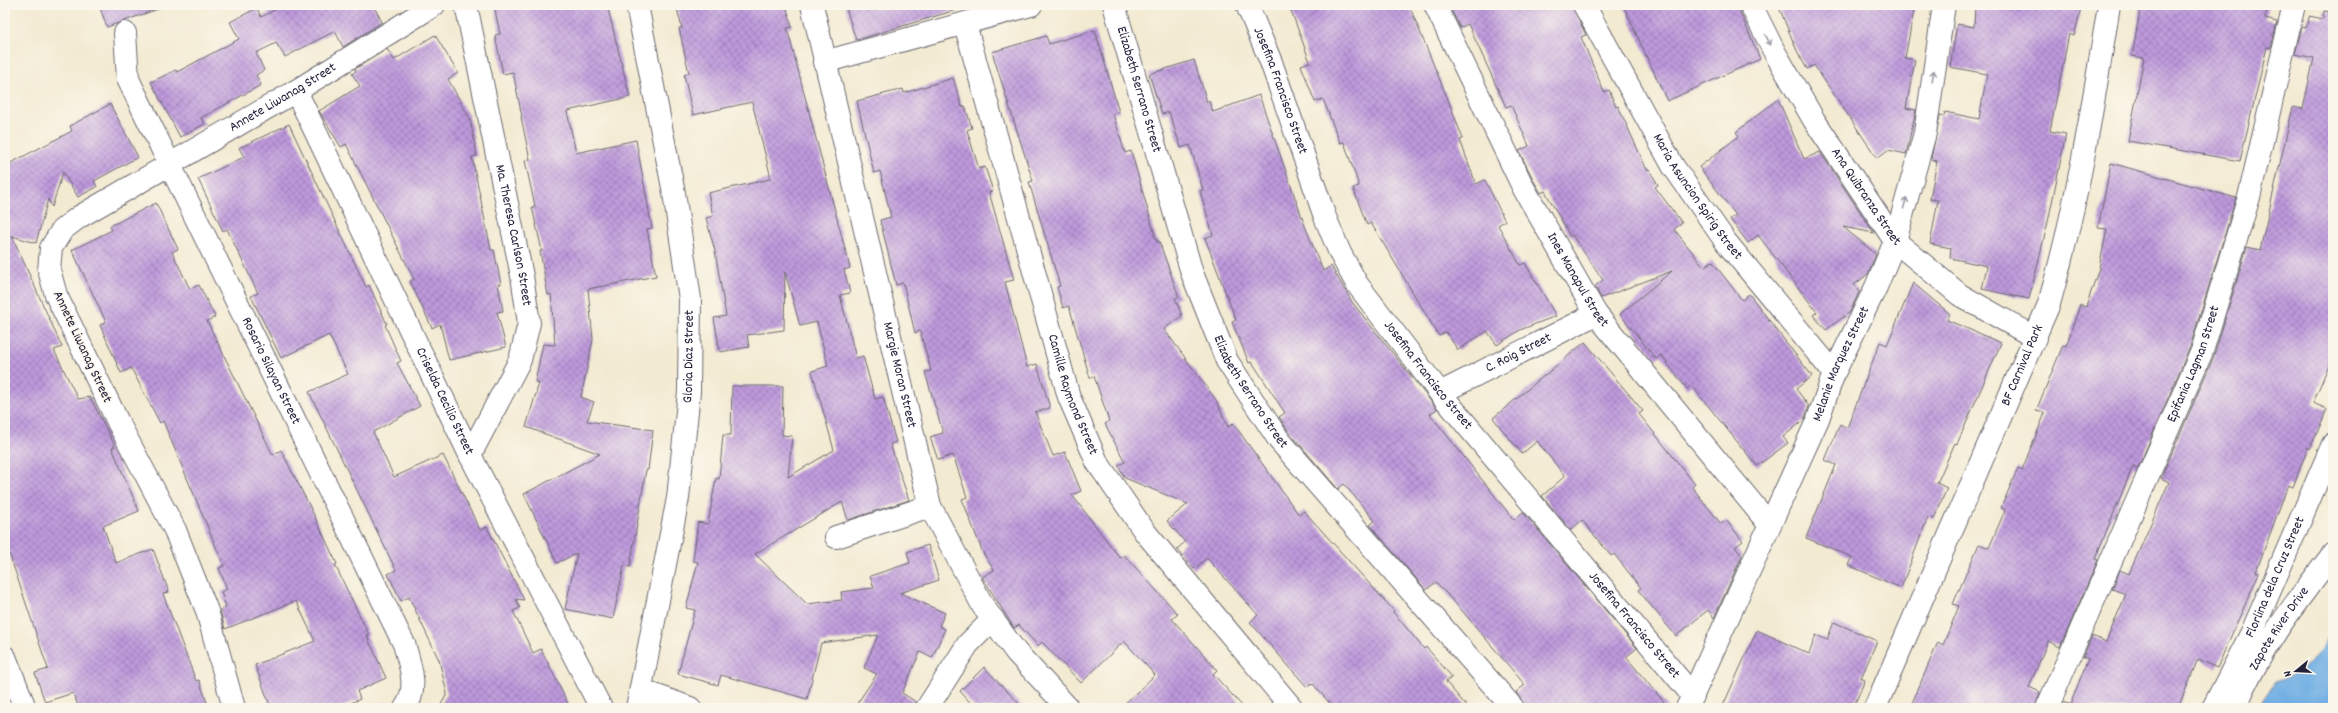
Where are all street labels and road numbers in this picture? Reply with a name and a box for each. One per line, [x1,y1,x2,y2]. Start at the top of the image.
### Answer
street label: Elizabeth Serrano Street [1111,24,1166,155]
street label: Josefina Francisco Street [1247,24,1312,157]
street label: Annete Liwanag Street [226,58,340,138]
street label: Maria Asuncion Spirig Street [1647,130,1747,264]
street label: Ana Quibranza Street [1826,144,1905,251]
street label: Ma. Theresa Carlson Street [489,163,536,307]
street label: Ines Manapul Street [1541,229,1613,332]
street label: Annete Liwanag Street [47,288,117,406]
street label: Melanie Marquez Street [1808,303,1875,424]
street label: Epifania Lagman Street [2162,303,2225,426]
street label: Gloria Diaz Street [678,310,700,404]
street label: Rosario Silayan Street [236,314,305,428]
street label: Josefina Francisco Street [1379,317,1477,434]
street label: Margie Moran Street [877,320,921,430]
street label: BF Carnival Park [1996,321,2049,409]
street label: C. Roig Street [1482,328,1555,378]
street label: Camille Raymond Street [1042,332,1103,458]
street label: Elizabeth Serrano Street [1208,332,1292,453]
street label: Criselda Cecilio Street [410,344,479,459]
street label: Florlina dela Cruz Street [2241,514,2310,641]
street label: Josefina Francisco Street [1583,568,1685,683]
street label: Zapote River Drive [2245,583,2314,674]

